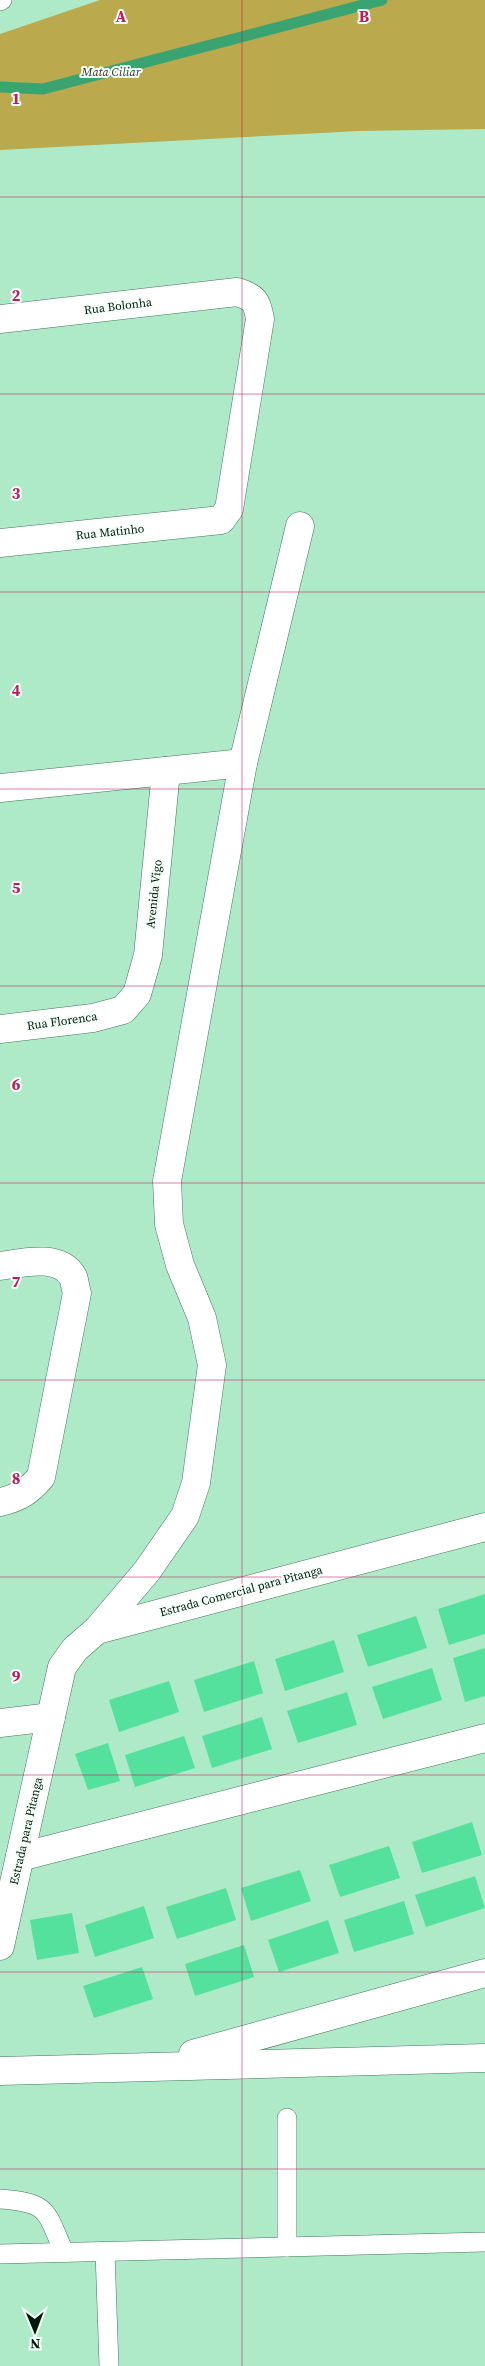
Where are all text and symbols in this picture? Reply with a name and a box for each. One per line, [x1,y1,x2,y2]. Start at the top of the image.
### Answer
text: A [116,5,127,27]
text: B [359,5,370,27]
park label: Mata Ciliar [81,64,142,80]
text: 1 [12,87,20,109]
text: 2 [12,284,21,306]
street label: Rua Bolonha [83,294,154,318]
text: 3 [12,482,21,504]
street label: Rua Matinho [75,520,145,544]
text: 4 [12,679,21,701]
street label: Avenida Vigo [142,858,166,929]
text: 5 [12,876,21,898]
street label: Rua Florenca [26,1008,99,1034]
text: 6 [12,1073,21,1095]
text: 7 [12,1270,21,1292]
text: 8 [12,1467,20,1489]
street label: Estrada Comercial para Pitanga [158,1561,325,1620]
text: 9 [12,1665,21,1687]
street label: Estrada para Pitanga [6,1775,46,1886]
north arrow [10,2306,60,2356]
text: N [30,2334,41,2354]

